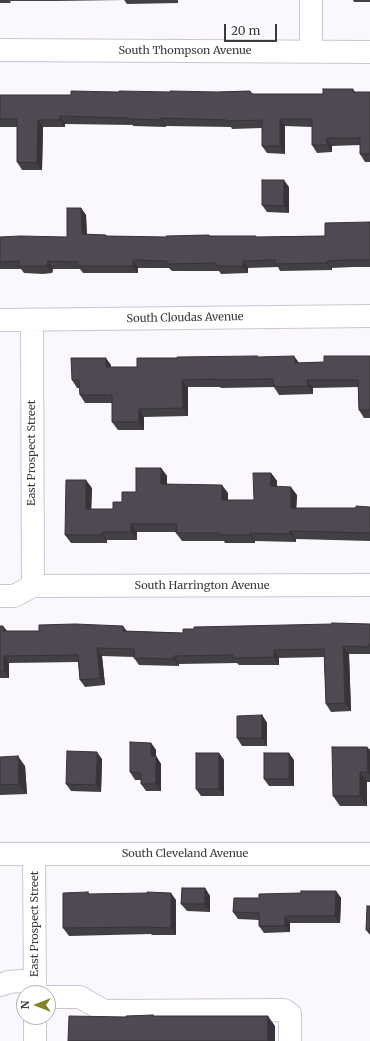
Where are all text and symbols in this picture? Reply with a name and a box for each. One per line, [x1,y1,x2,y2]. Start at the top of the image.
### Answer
scale bar [226,16,279,42]
text: 20 m [231,23,260,38]
street label: South Thompson Avenue [118,44,252,58]
street label: South Cloudas Avenue [126,310,244,326]
street label: East Prospect Street [25,400,39,506]
street label: South Harrington Avenue [134,579,270,593]
street label: South Cleveland Avenue [122,847,248,861]
street label: East Prospect Street [28,871,42,977]
north arrow [16,985,56,1025]
text: N [18,1001,32,1009]

